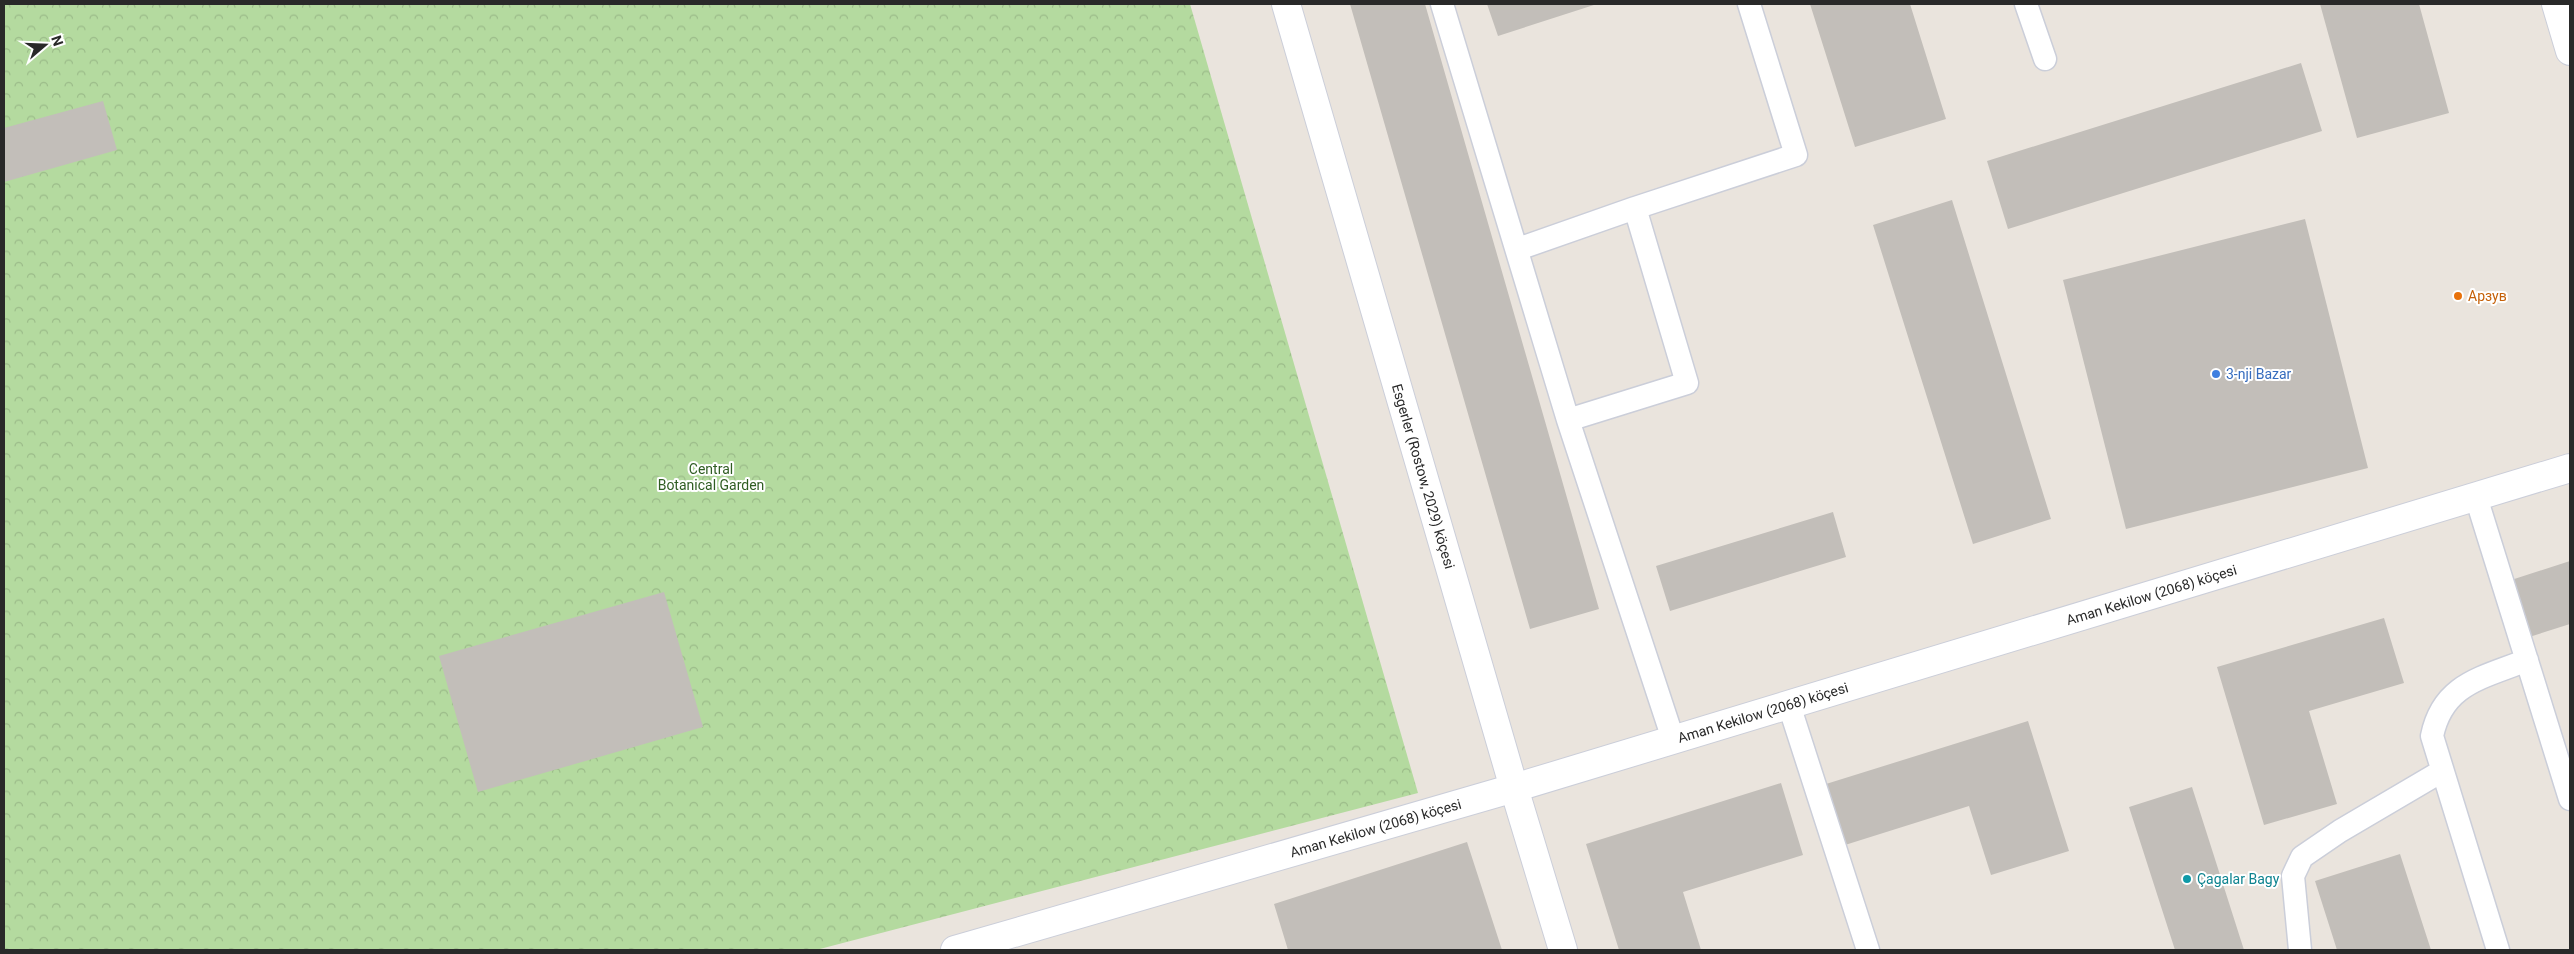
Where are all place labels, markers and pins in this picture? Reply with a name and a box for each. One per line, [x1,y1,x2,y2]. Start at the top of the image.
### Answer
place label: Арзув [2468,288,2507,304]
marker: Арзув [2452,290,2464,302]
place label: 3-nji Bazar [2226,366,2292,382]
marker: 3-nji Bazar [2210,368,2222,380]
place label: Çagalar Bagy [2197,871,2280,887]
marker: Çagalar Bagy [2181,873,2193,885]

